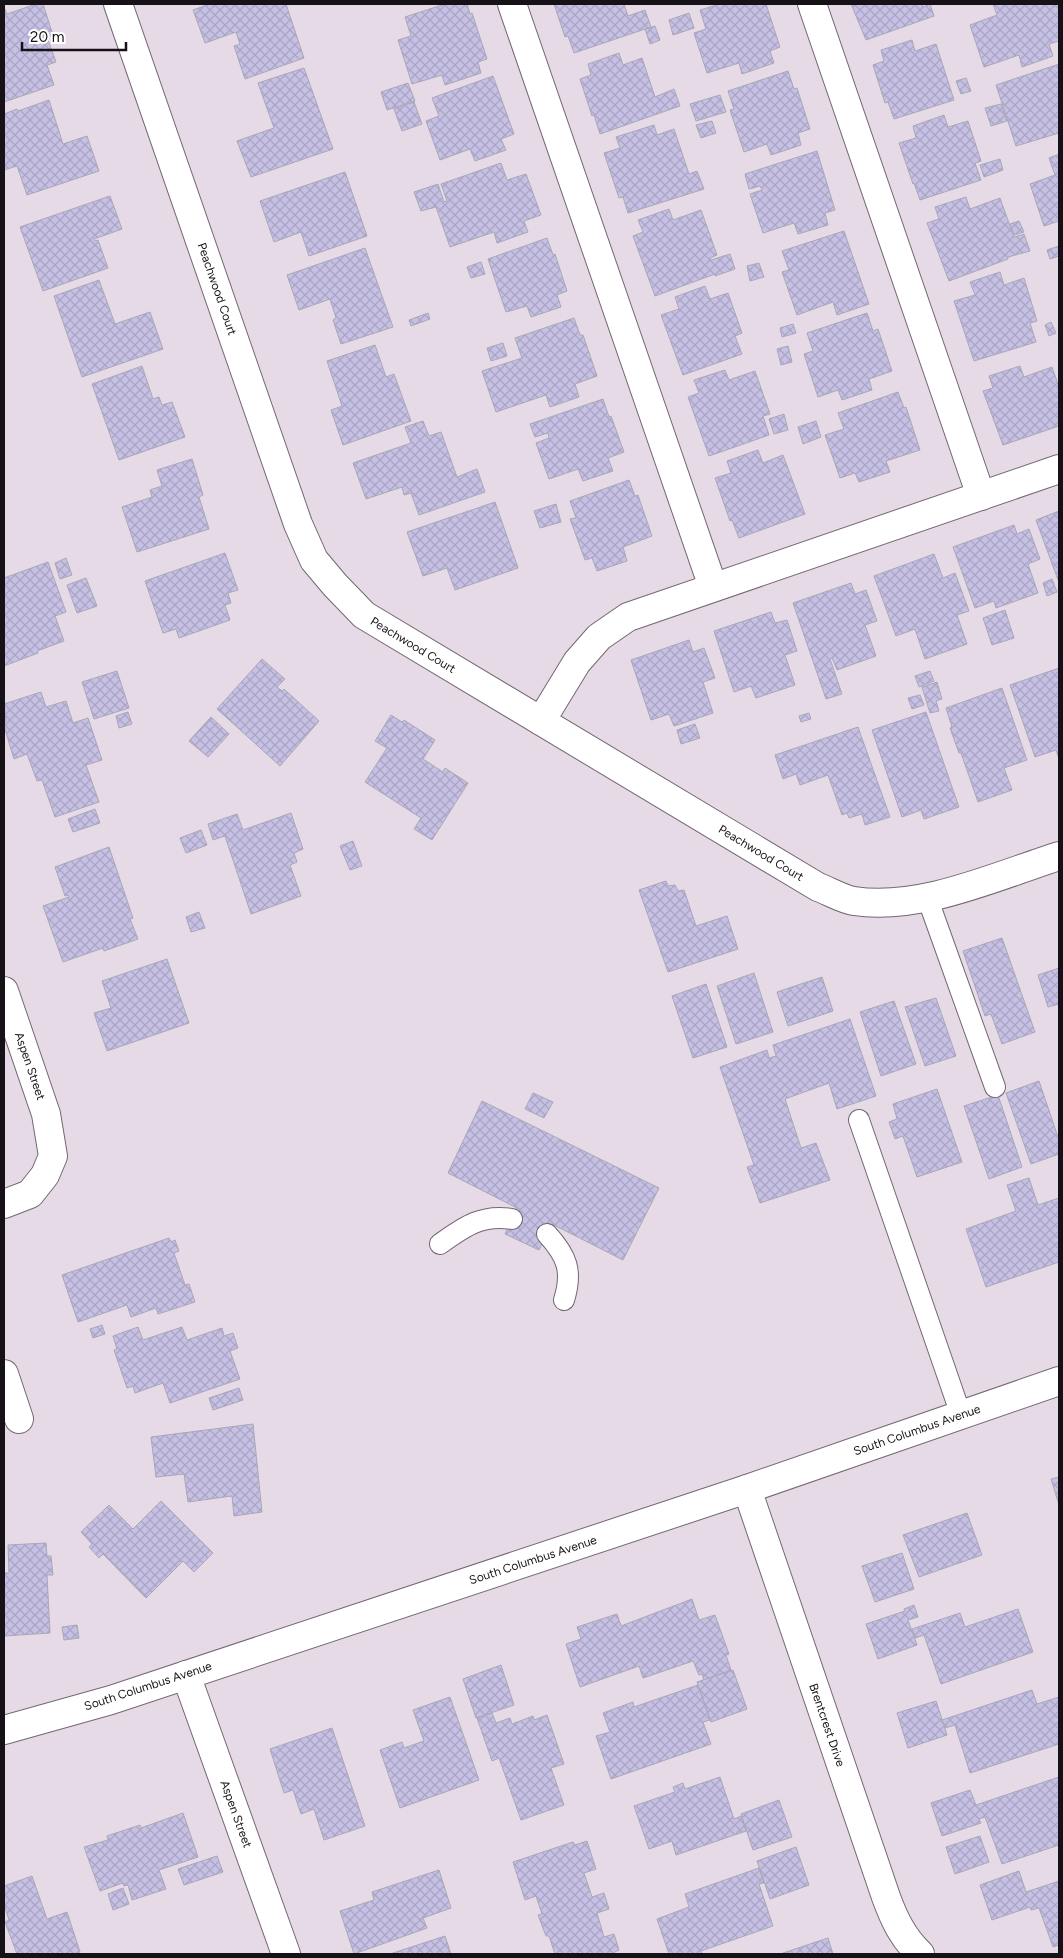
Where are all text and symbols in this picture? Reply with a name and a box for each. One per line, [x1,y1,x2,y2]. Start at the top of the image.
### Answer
scale bar [22,20,126,52]
text: 20 m [30,28,64,46]
street label: Peachwood Court [195,241,240,337]
street label: Peachwood Court [368,614,458,676]
street label: Peachwood Court [716,822,806,884]
street label: Aspen Street [12,1030,48,1102]
street label: South Columbus Avenue [852,1402,983,1458]
street label: South Columbus Avenue [467,1533,599,1587]
street label: South Columbus Avenue [82,1659,214,1713]
street label: Brentcrest Drive [806,1682,848,1769]
street label: Aspen Street [217,1778,255,1850]

